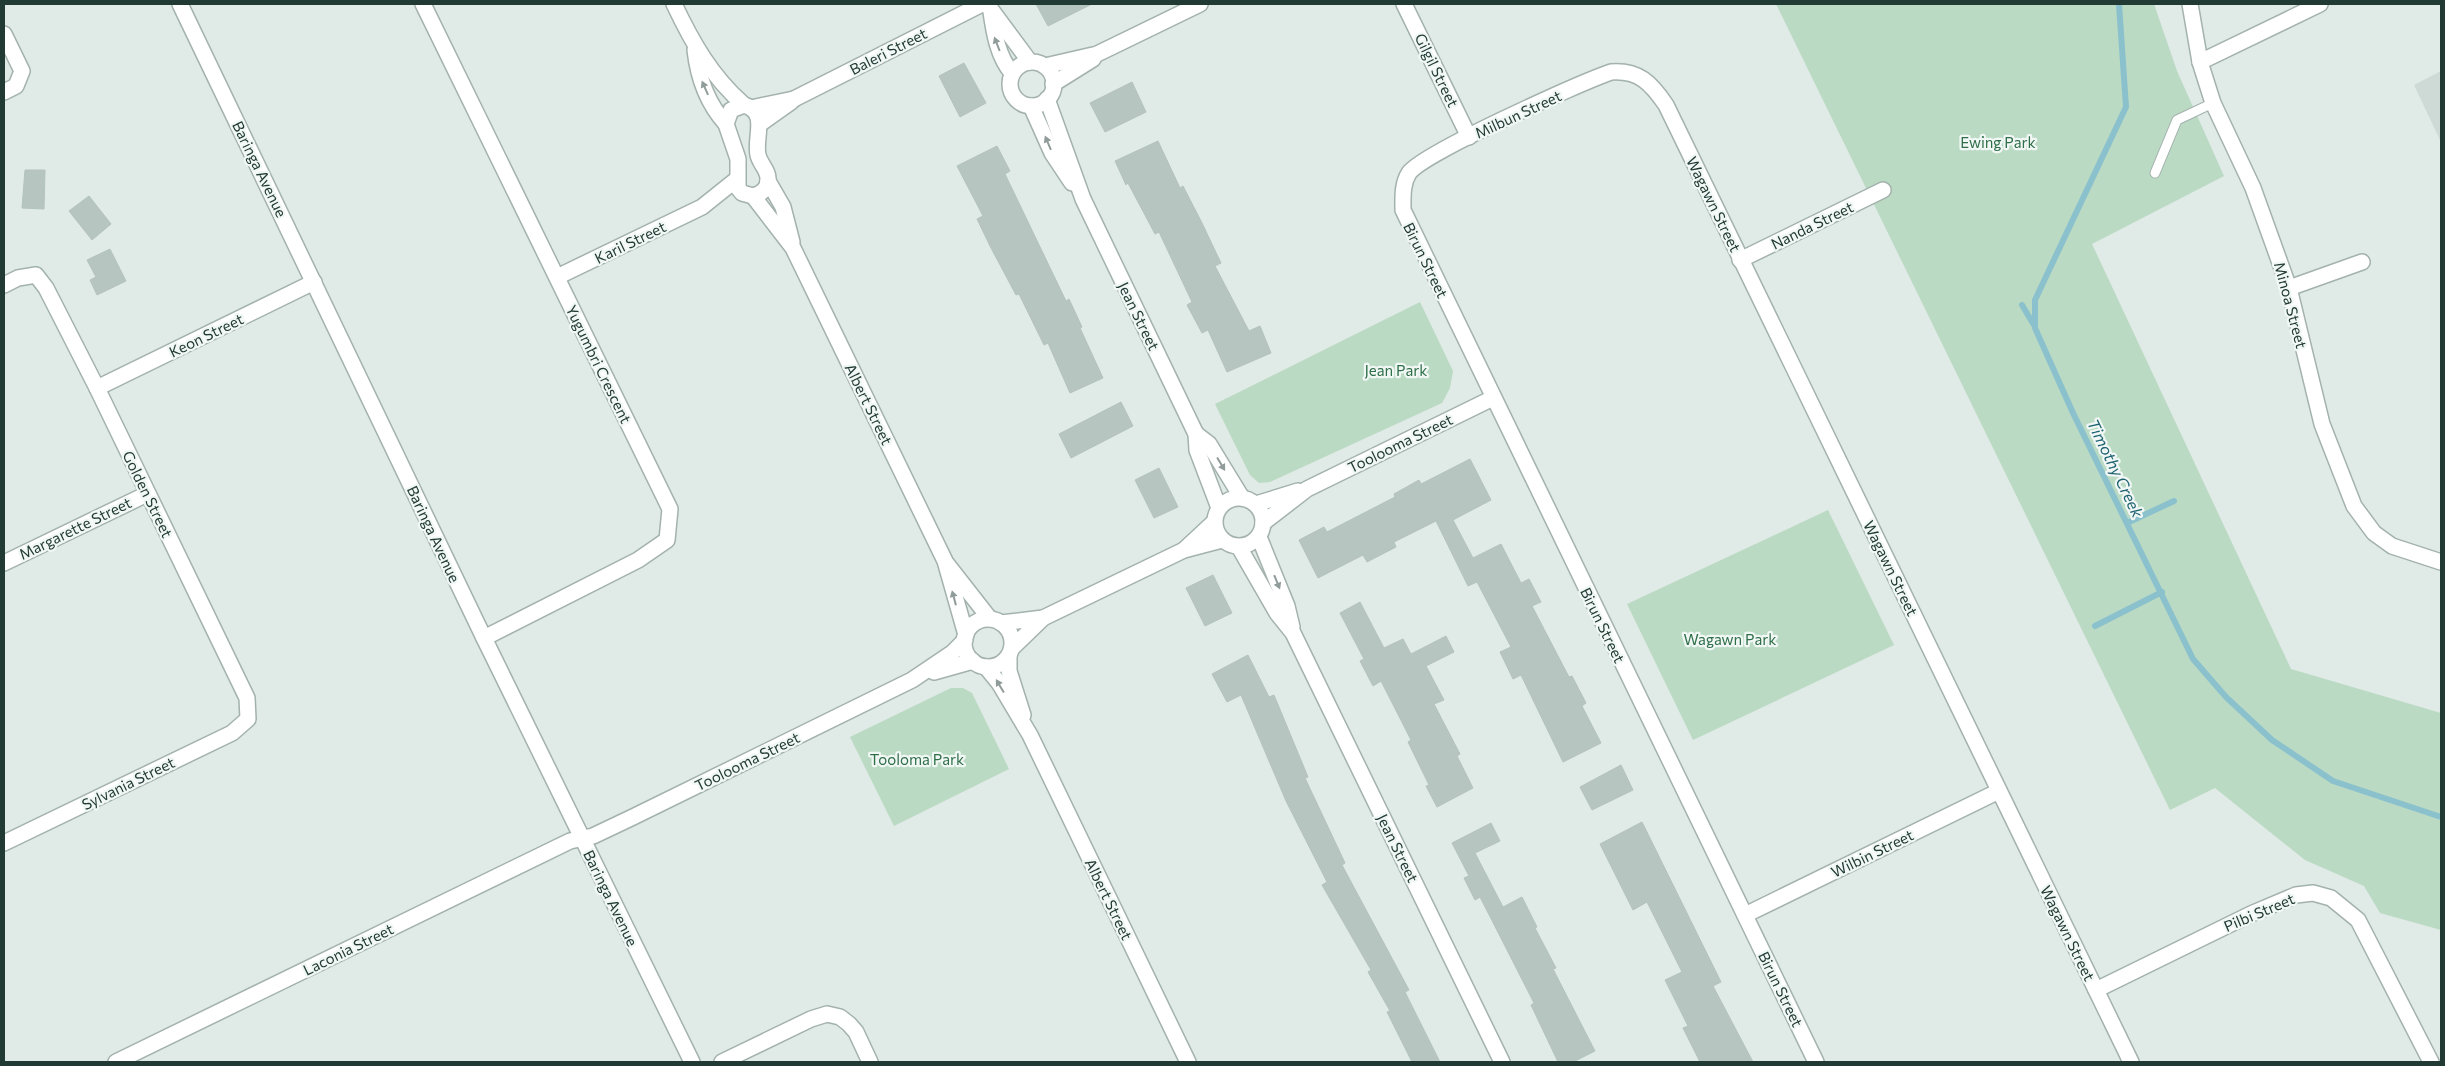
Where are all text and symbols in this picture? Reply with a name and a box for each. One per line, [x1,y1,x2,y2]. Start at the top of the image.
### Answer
street label: Baleri Street [846,24,930,78]
street label: Gilgil Street [1411,30,1463,110]
one-way arrow [993,37,1001,51]
one-way arrow [700,81,708,95]
street label: Milbun Street [1472,86,1564,142]
street label: Baringa Avenue [229,118,291,220]
park label: Ewing Park [1960,133,2036,151]
one-way arrow [1043,136,1051,150]
street label: Wagawn Street [1683,153,1745,255]
street label: Nanda Street [1768,197,1856,253]
street label: Karil Street [592,217,668,267]
street label: Birun Street [1400,219,1452,301]
street label: Minoa Street [2271,260,2311,350]
street label: Jean Street [1115,279,1163,353]
street label: Yugumbri Crescent [563,302,635,426]
street label: Keon Street [166,309,246,361]
street label: Albert Street [842,360,896,448]
park label: Jean Park [1365,361,1427,379]
street label: Toolooma Street [1345,410,1455,476]
water label: Timothy Creek [2084,416,2148,521]
street label: Golden Street [119,448,177,540]
one-way arrow [1216,457,1225,470]
street label: Baringa Avenue [404,483,464,585]
street label: Margarette Street [16,493,134,563]
street label: Wagawn Street [1860,517,1922,619]
one-way arrow [1274,575,1282,589]
street label: Birun Street [1577,584,1629,666]
one-way arrow [950,591,958,606]
park label: Wagawn Park [1684,630,1776,648]
one-way arrow [995,679,1004,692]
street label: Toolooma Street [692,728,802,794]
park label: Tooloma Park [870,750,964,768]
street label: Sylvania Street [79,753,177,813]
street label: Jean Street [1374,811,1422,885]
street label: Wilbin Street [1828,825,1916,881]
street label: Baringa Avenue [580,847,642,949]
street label: Albert Street [1082,855,1136,943]
street label: Wagawn Street [2037,882,2099,984]
street label: Pilbi Street [2221,889,2297,935]
street label: Laconia Street [300,919,396,979]
street label: Birun Street [1755,948,1807,1030]

